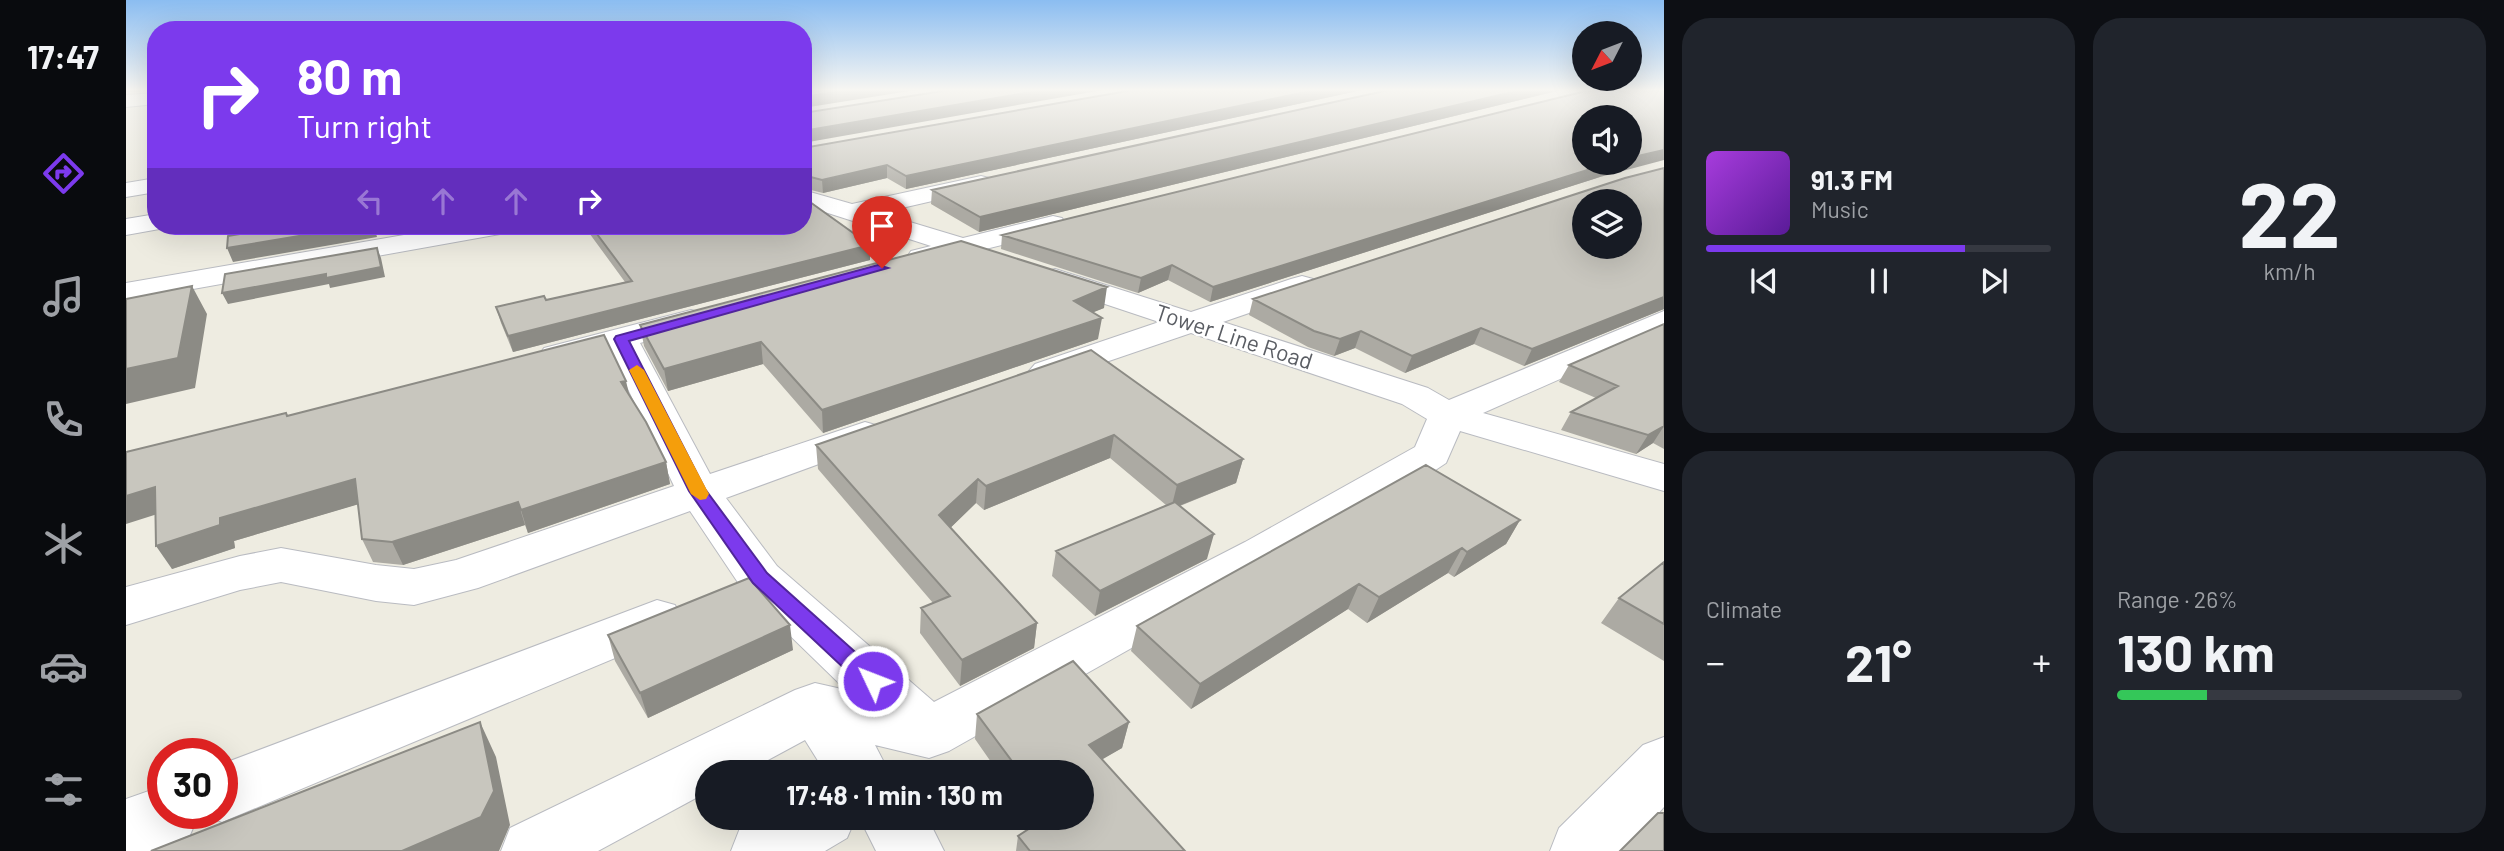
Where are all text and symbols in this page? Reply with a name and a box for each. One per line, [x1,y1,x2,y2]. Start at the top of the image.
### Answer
north arrow [1572,21,1642,91]
map controls [1572,21,1642,259]
text: 17:47 [27,37,99,75]
text: 80 m [297,46,402,105]
icon: right [182,49,273,140]
button: sound [1572,105,1642,175]
text: Turn right [297,106,432,144]
icon: directions [39,149,88,198]
text: 22 [2239,157,2340,266]
text: 91.3 FM [1811,164,1893,195]
icon: left [351,182,389,220]
icon: ahead [424,182,462,220]
icon: ahead [497,182,535,220]
icon: right [570,182,608,220]
button: layers [1572,189,1642,259]
text: Music [1811,195,1869,223]
pin [852,196,912,268]
icon: arrive [863,207,901,245]
text: km/h [2263,257,2316,285]
icon: previous [1745,262,1783,300]
icon: pause [1860,262,1898,300]
icon: next [1975,262,2013,300]
icon: music [39,272,88,321]
street label: Tower Line Road [1152,297,1317,375]
icon: phone [39,395,88,444]
icon: climate [39,519,88,568]
text: Range · 26% [2117,585,2238,613]
text: Climate [1706,595,1782,623]
text: 130 km [2117,620,2275,682]
text: 21° [1845,630,1912,692]
text: − [1706,638,1725,684]
text: + [2032,638,2051,684]
icon: car [39,642,88,691]
position arrow [836,644,910,718]
speed limit sign: 30 [147,738,238,829]
icon: filters [39,765,88,814]
text: 17:48 · 1 min · 130 m [786,779,1003,810]

